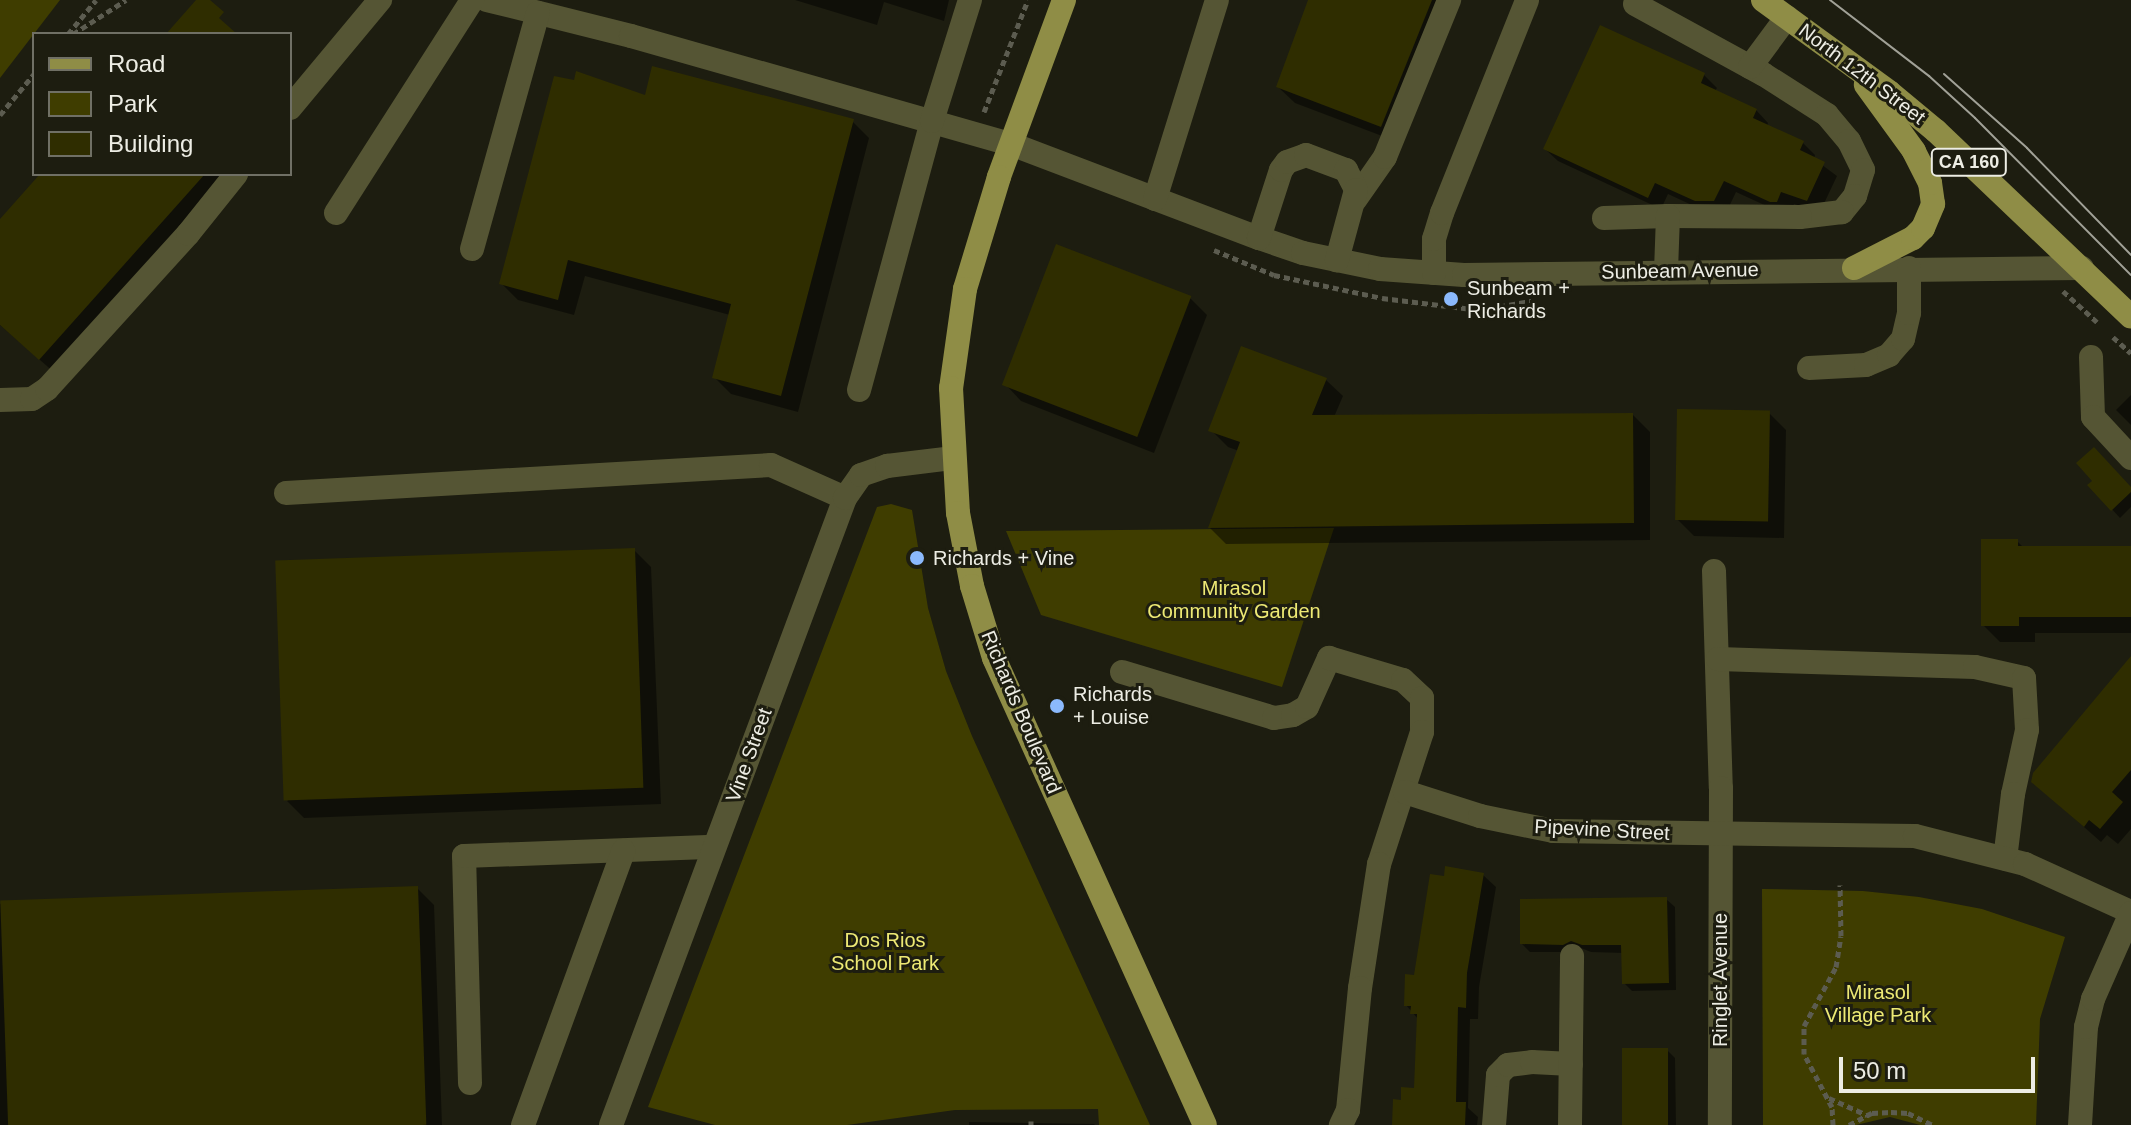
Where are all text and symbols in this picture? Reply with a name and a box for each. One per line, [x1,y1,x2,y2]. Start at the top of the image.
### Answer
street label: North 12th Street [1794,19,1930,129]
legend [32,32,292,176]
text: Road [108,50,165,77]
text: Park [108,90,157,117]
text: Building [108,130,193,157]
road number: CA 160 [1929,148,2009,176]
street label: Sunbeam Avenue [1600,258,1760,284]
place label: Sunbeam + Richards [1467,276,1570,323]
marker: Sunbeam + Richards [1442,290,1460,308]
place label: Richards + Vine [933,546,1074,570]
marker: Richards + Vine [908,549,926,567]
park label: Mirasol Community Garden [1147,576,1321,623]
street label: Richards Boulevard [976,627,1066,797]
place label: Richards + Louise [1073,682,1152,729]
marker: Richards + Louise [1048,697,1066,715]
street label: Vine Street [721,705,777,805]
street label: Pipevine Street [1534,814,1670,846]
street label: Ringlet Avenue [1708,912,1732,1048]
park label: Dos Rios School Park [831,928,939,975]
park label: Mirasol Village Park [1825,981,1931,1028]
scale bar [1843,1041,2039,1091]
text: 50 m [1853,1057,1906,1084]

